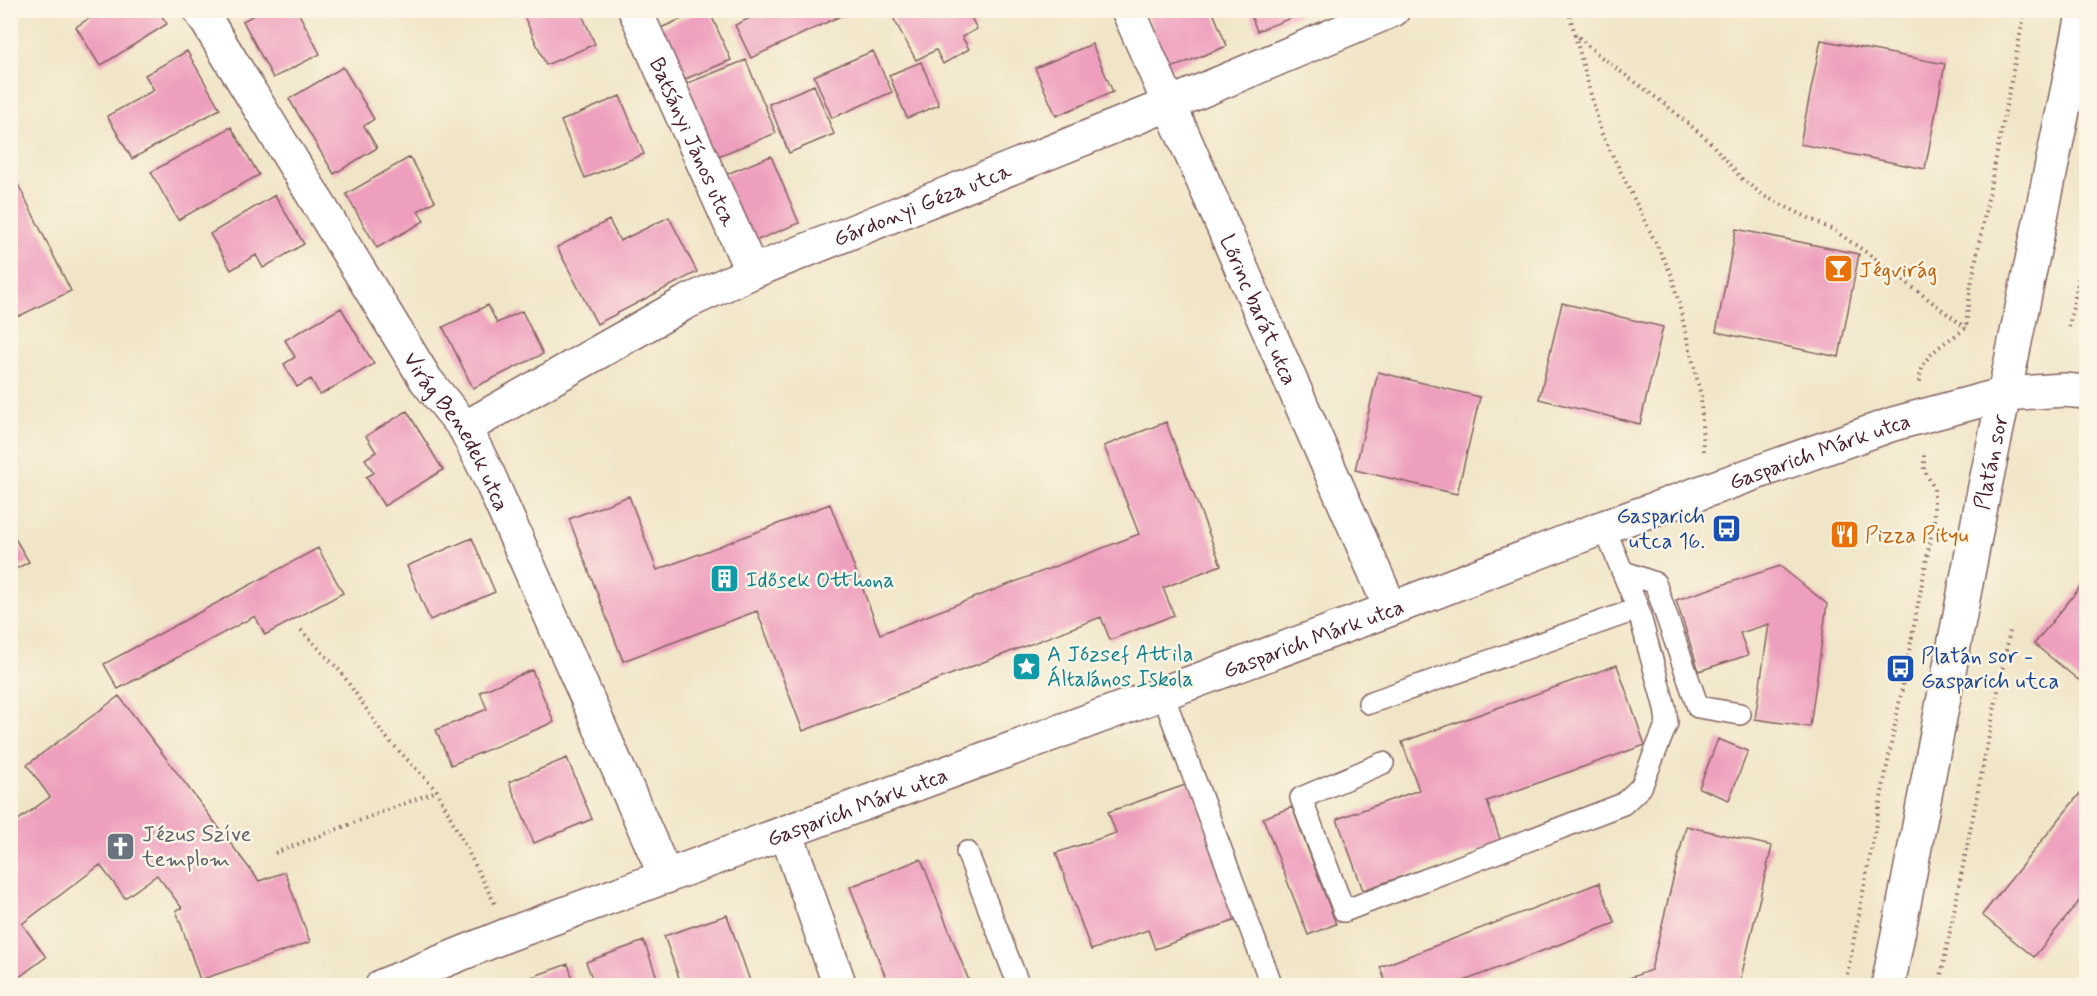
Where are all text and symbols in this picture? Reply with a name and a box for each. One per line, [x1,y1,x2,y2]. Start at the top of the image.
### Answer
street label: Batsányi János utca [642,53,742,232]
street label: Gárdonyi Géza utca [830,157,1017,254]
street label: Lőrinc barát utca [1212,231,1303,390]
bar icon: Jégvirág [1822,253,1854,285]
place label: Jégvirág [1859,257,1937,286]
street label: Virág Benedek utca [396,347,515,516]
street label: Gasparich Márk utca [1725,408,1914,497]
street label: Platán sor [1969,411,2016,512]
place label: Gasparich utca 16. [1616,503,1705,556]
bus stop icon: Gasparich utca 16. [1710,512,1742,544]
restaurant icon: Pizza Pityu [1828,518,1860,550]
place label: Pizza Pityu [1865,522,1968,550]
building icon: Idősek Otthona [709,563,741,595]
place label: Idősek Otthona [746,567,895,595]
street label: Gasparich Márk utca [1219,593,1408,686]
place label: A József Attila Általános Iskola [1047,641,1194,694]
place label: Platán sor - Gasparich utca [1921,643,2059,696]
place icon: A József Attila Általános Iskola [1010,650,1042,682]
bus stop icon: Platán sor - Gasparich utca [1884,652,1916,684]
street label: Gasparich Márk utca [763,762,952,854]
place label: Jézus Szíve templom [141,821,252,874]
church icon: Jézus Szíve templom [105,830,137,862]

